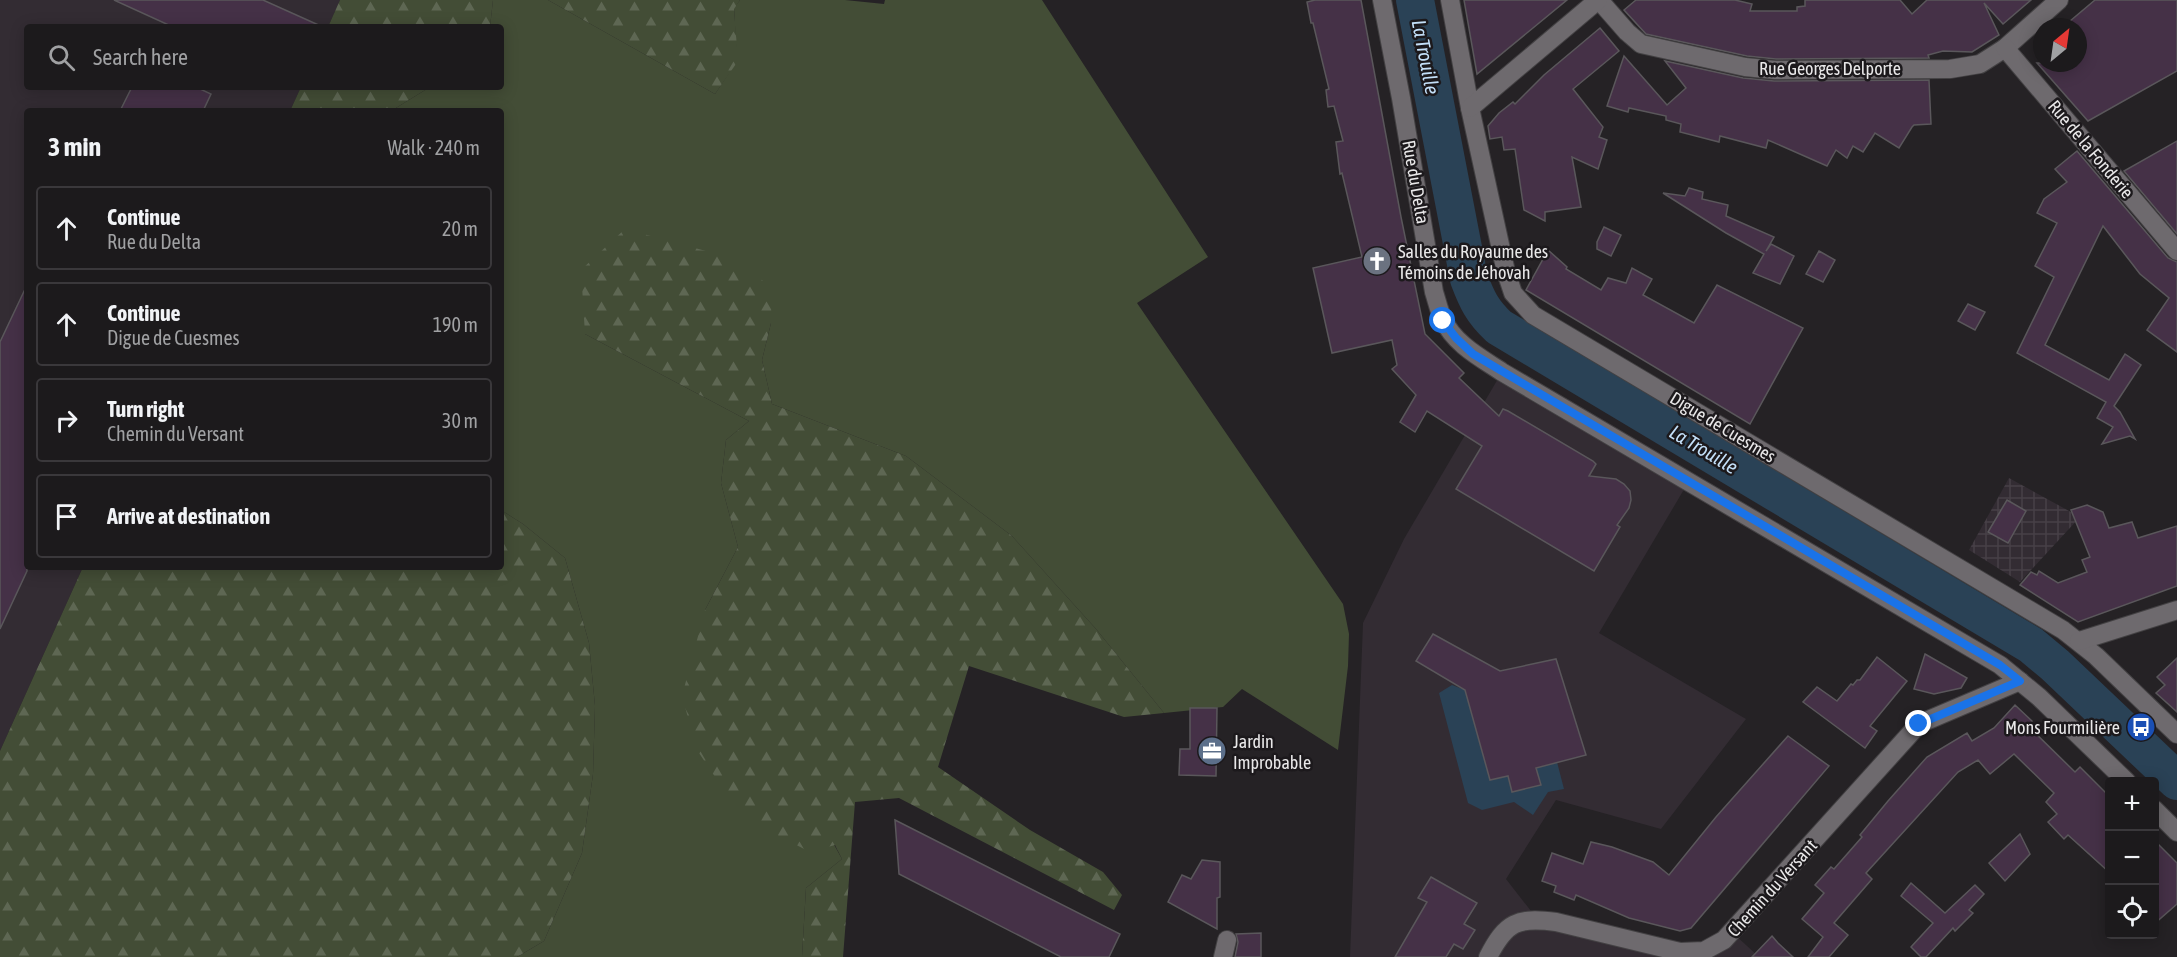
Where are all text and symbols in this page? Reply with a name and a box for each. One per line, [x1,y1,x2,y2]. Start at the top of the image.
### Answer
water label: La Trouille [1407,18,1445,96]
north arrow [2033,18,2087,72]
search box [24,24,504,90]
icon: search [45,41,78,74]
text: Search here [93,44,188,70]
street label: Rue Georges Delporte [1759,58,1901,79]
street label: Rue de la Fonderie [2044,96,2138,202]
text: 3 min [48,132,101,162]
text: Walk · 240 m [388,136,480,159]
street label: Rue du Delta [1398,139,1434,225]
text: Continue [107,204,181,230]
icon: ahead [50,212,83,245]
text: 20 m [442,217,478,240]
text: Rue du Delta [107,230,201,253]
place label: Salles du Royaume des Témoins de Jéhovah [1398,241,1548,283]
church icon: Salles du Royaume des Témoins de Jéhovah [1361,245,1393,277]
text: Continue [107,300,181,326]
route start [1429,307,1455,333]
icon: ahead [50,308,83,341]
text: 190 m [433,313,478,336]
text: Digue de Cuesmes [107,326,240,349]
street label: Digue de Cuesmes [1666,387,1780,467]
text: Turn right [107,396,184,422]
icon: right [50,404,83,437]
text: 30 m [442,409,478,432]
water label: La Trouille [1666,420,1742,478]
text: Chemin du Versant [107,422,244,445]
icon: arrive [50,500,83,533]
text: Arrive at destination [107,503,270,529]
route end [1905,710,1931,736]
bus stop icon: Mons Fourmilière [2125,711,2157,743]
place label: Mons Fourmilière [2005,717,2120,738]
place label: Jardin Improbable [1233,731,1311,773]
office icon: Jardin Improbable [1196,735,1228,767]
map controls [2105,777,2159,939]
button: + [2105,777,2159,831]
button: − [2105,831,2159,885]
street label: Chemin du Versant [1723,835,1821,941]
button: locate [2105,885,2159,939]

